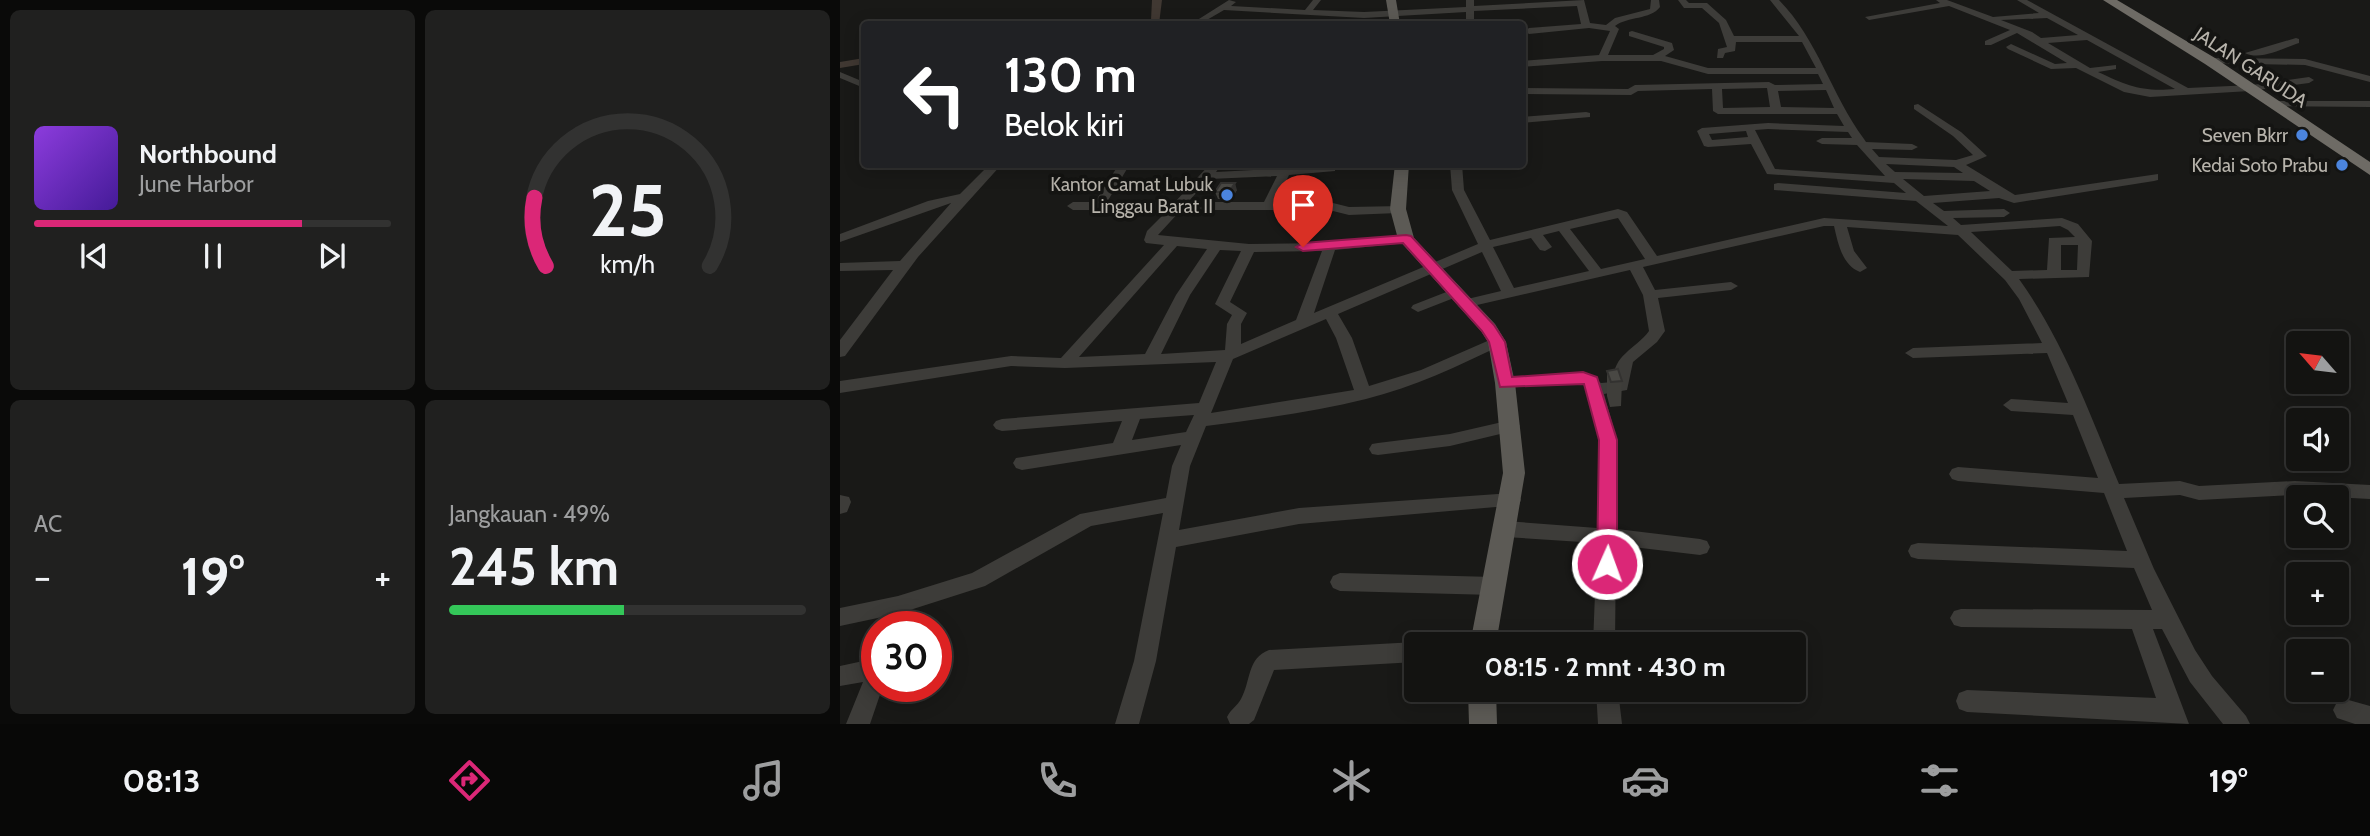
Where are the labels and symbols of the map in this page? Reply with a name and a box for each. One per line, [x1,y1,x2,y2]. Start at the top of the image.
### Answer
street label: JALAN GARUDA [2189,22,2312,113]
place label: Seven Bkrr [2202,124,2288,147]
marker: Seven Bkrr [2294,127,2310,143]
place label: Kedai Soto Prabu [2192,154,2328,177]
marker: Kedai Soto Prabu [2334,157,2350,173]
place label: Kantor Camat Lubuk Linggau Barat II [1050,173,1213,218]
pin [1273,175,1333,247]
marker: Kantor Camat Lubuk Linggau Barat II [1219,187,1235,203]
north arrow [2286,331,2348,394]
position arrow [1570,527,1644,601]
speed limit sign: 30 [861,611,952,702]

